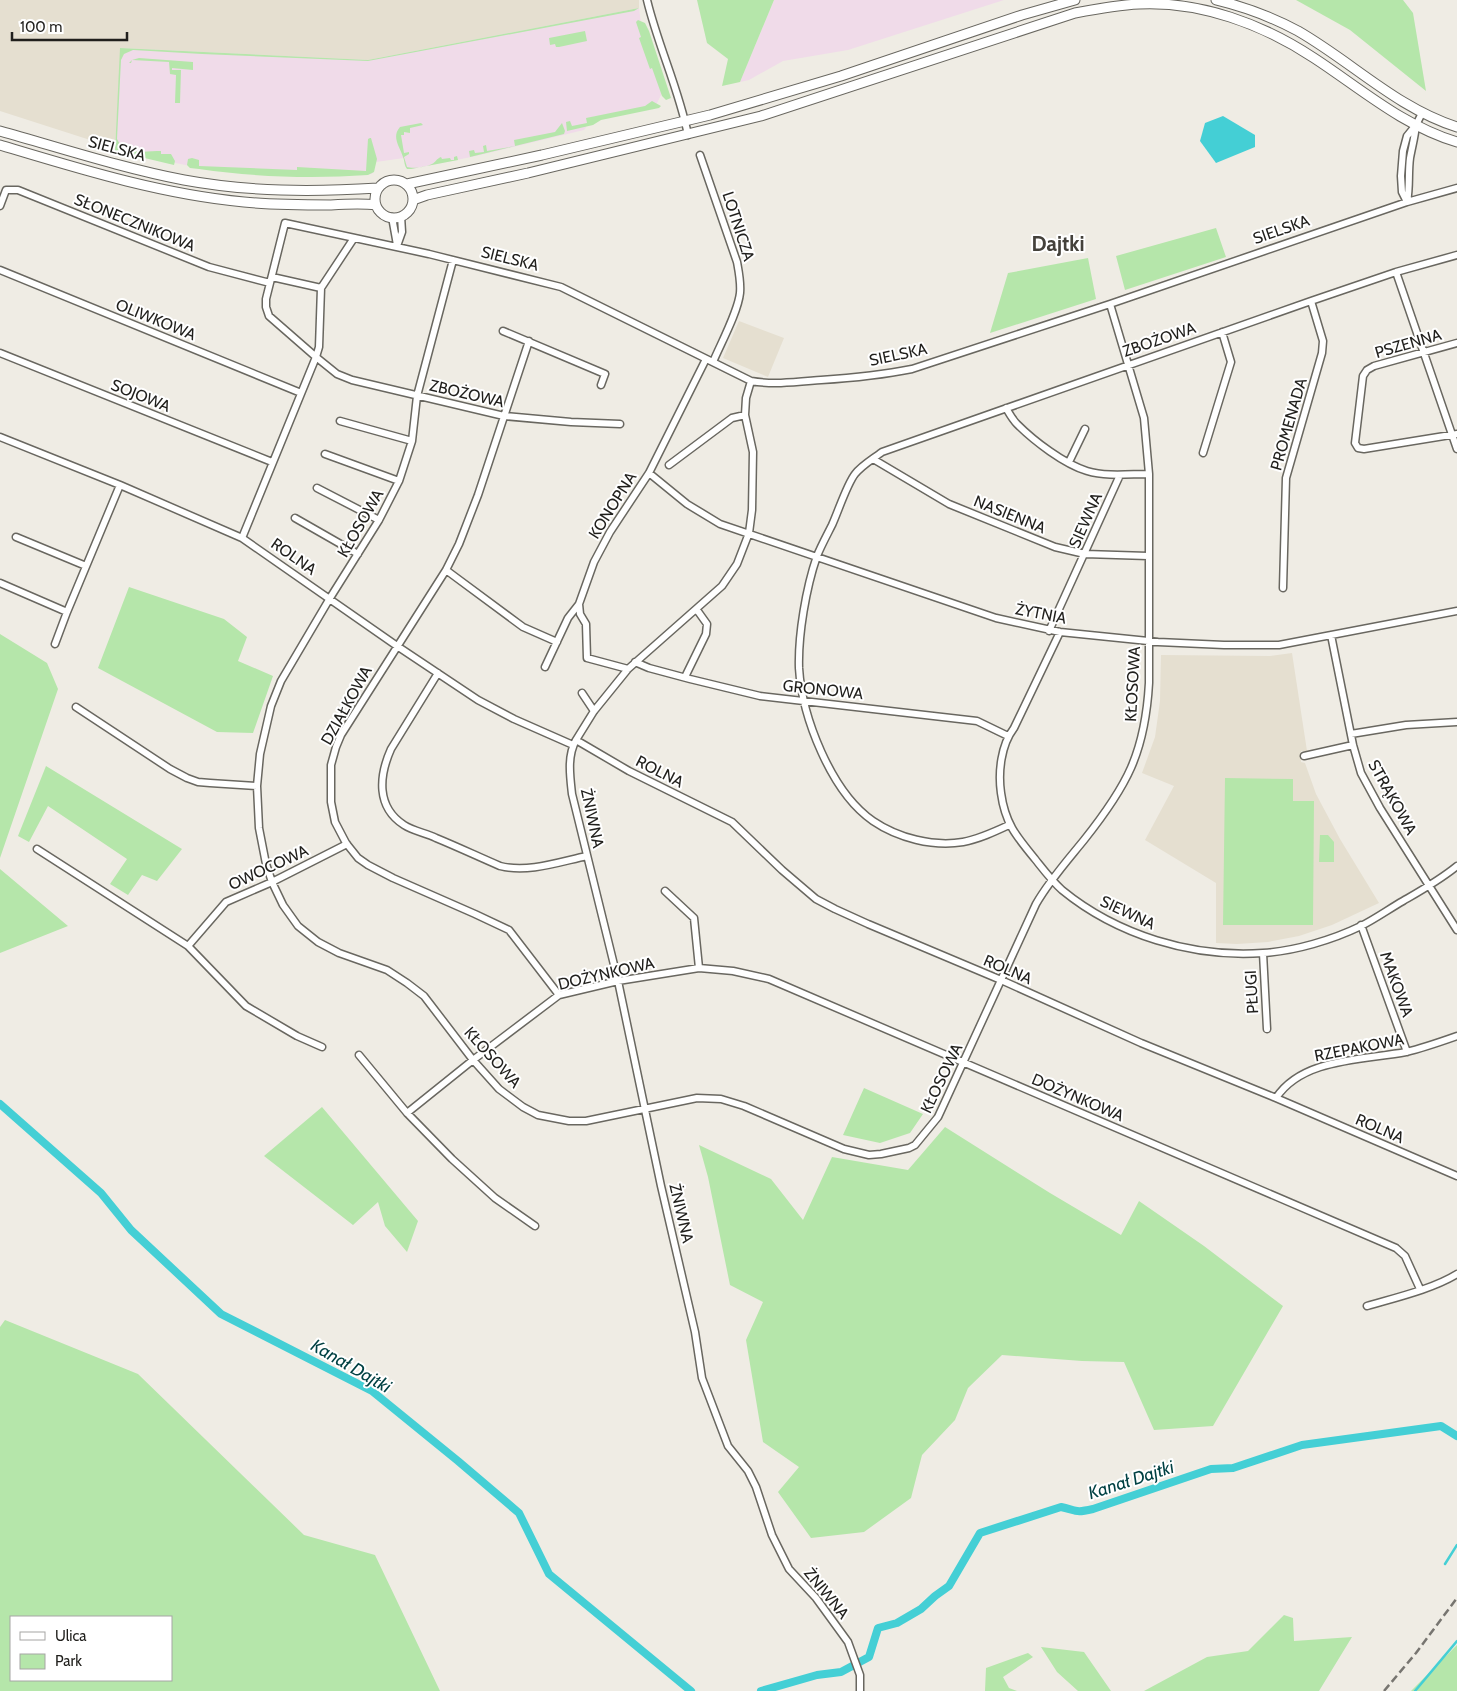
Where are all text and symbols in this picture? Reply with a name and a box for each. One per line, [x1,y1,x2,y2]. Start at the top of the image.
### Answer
scale bar [12,10,128,42]
text: 100 m [20,18,62,36]
street label: SIELSKA [86,132,148,165]
street label: LOTNICZA [718,189,759,263]
street label: SŁONECZNIKOWA [72,190,198,255]
street label: SIELSKA [1250,211,1312,248]
district label: Dajtki [1032,231,1084,256]
street label: SIELSKA [479,242,541,275]
street label: OLIWKOWA [113,295,199,344]
street label: ZBOŻOWA [1120,318,1198,361]
street label: PSZENNA [1373,325,1444,362]
street label: SIELSKA [867,339,929,370]
street label: SOJOWA [108,375,173,416]
street label: ZBOŻOWA [428,376,506,411]
street label: PROMENADA [1266,376,1311,473]
street label: KONOPNA [585,468,640,542]
street label: KŁOSOWA [333,486,388,561]
street label: SIEWNA [1065,489,1106,551]
street label: NASIENNA [971,491,1049,538]
street label: ROLNA [267,534,320,579]
street label: ŻYTNIA [1014,599,1068,628]
street label: KŁOSOWA [1121,646,1144,722]
street label: DZIAŁKOWA [317,662,376,748]
street label: GRONOWA [782,676,864,703]
street label: ROLNA [633,751,687,792]
street label: STRĄKOWA [1364,757,1421,838]
street label: ŻNIWNA [577,787,608,850]
street label: OWOCOWA [225,841,311,894]
street label: SIEWNA [1097,891,1158,933]
street label: MAKOWA [1376,949,1417,1020]
street label: ROLNA [981,951,1035,988]
street label: DOŻYNKOWA [556,953,656,994]
street label: PŁUGI [1241,970,1262,1014]
street label: KŁOSOWA [460,1023,525,1092]
street label: RZEPAKOWA [1313,1029,1406,1065]
street label: KŁOSOWA [916,1040,967,1116]
street label: DOŻYNKOWA [1029,1070,1127,1125]
street label: ROLNA [1353,1110,1407,1147]
street label: ŻNIWNA [665,1182,698,1245]
water label: Kanał Dajtki [307,1334,396,1398]
water label: Kanał Dajtki [1085,1455,1178,1504]
street label: ŻNIWNA [800,1564,853,1623]
legend [10,1616,172,1681]
text: Ulica [55,1627,87,1645]
text: Park [55,1652,82,1670]

